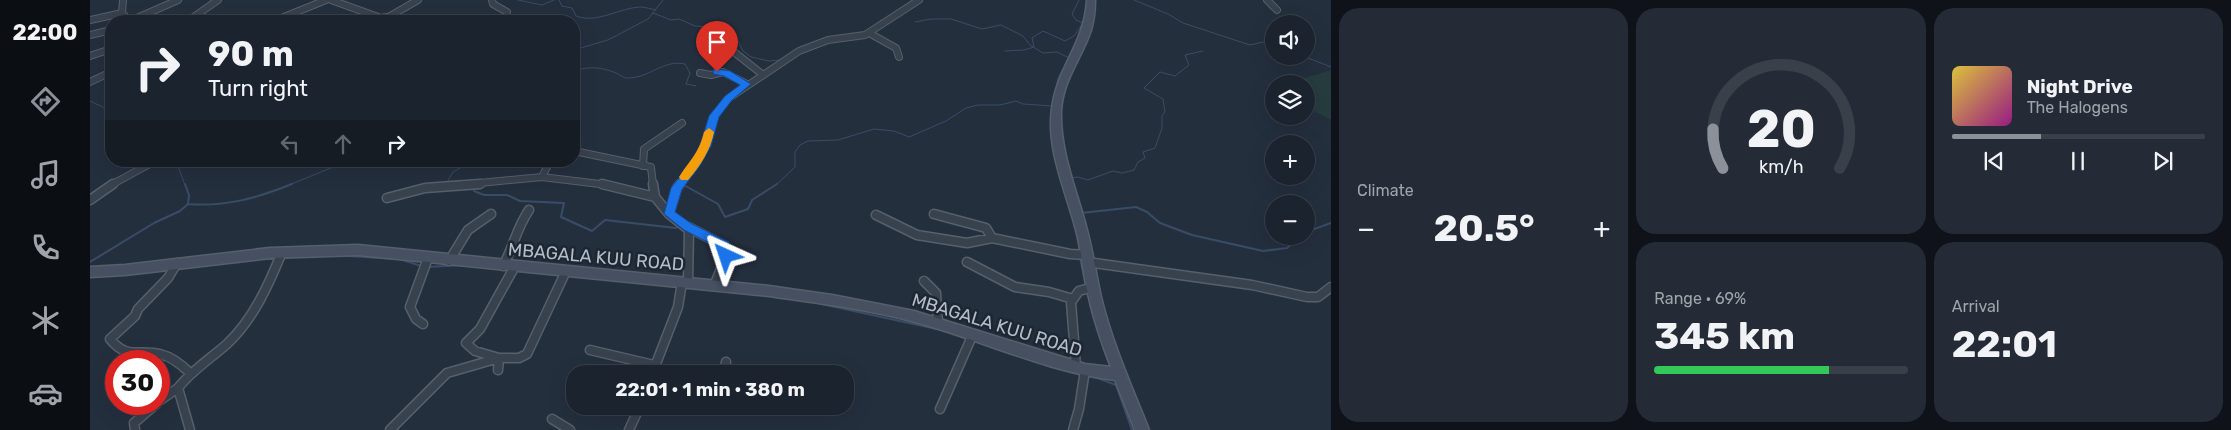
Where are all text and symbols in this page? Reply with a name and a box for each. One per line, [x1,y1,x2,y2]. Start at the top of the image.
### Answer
map controls [1265,15,1315,245]
button: sound [1265,15,1315,65]
text: 22:00 [13,19,77,46]
pin [696,21,738,72]
icon: arrive [703,28,731,56]
text: 90 m [208,33,294,75]
icon: right [125,35,190,100]
text: Turn right [208,75,308,102]
button: layers [1265,75,1315,125]
text: Night Drive [2027,75,2133,98]
icon: directions [28,84,63,119]
text: 20 [1746,98,1816,160]
text: The Halogens [2027,98,2128,117]
icon: left [276,130,304,158]
icon: ahead [329,130,357,158]
icon: right [382,130,410,158]
button: + [1265,135,1315,185]
icon: previous [1980,147,2008,175]
icon: pause [2064,147,2092,175]
icon: next [2149,147,2177,175]
text: km/h [1759,156,1803,177]
icon: music [28,157,63,192]
text: Climate [1357,181,1414,200]
button: − [1265,195,1315,245]
text: 20.5° [1433,205,1535,251]
text: − [1357,212,1375,245]
text: + [1593,212,1610,245]
position arrow [699,229,751,281]
icon: phone [28,230,63,265]
street label: MBAGALA KUU ROAD [507,238,685,276]
street label: MBAGALA KUU ROAD [909,289,1085,361]
text: Range · 69% [1654,289,1746,308]
text: Arrival [1952,297,2000,316]
icon: climate [28,303,63,338]
text: 345 km [1654,313,1795,359]
text: 22:01 [1952,321,2057,367]
speed limit sign: 30 [105,350,170,415]
icon: car [28,376,63,411]
text: 22:01 · 1 min · 380 m [615,378,805,401]

